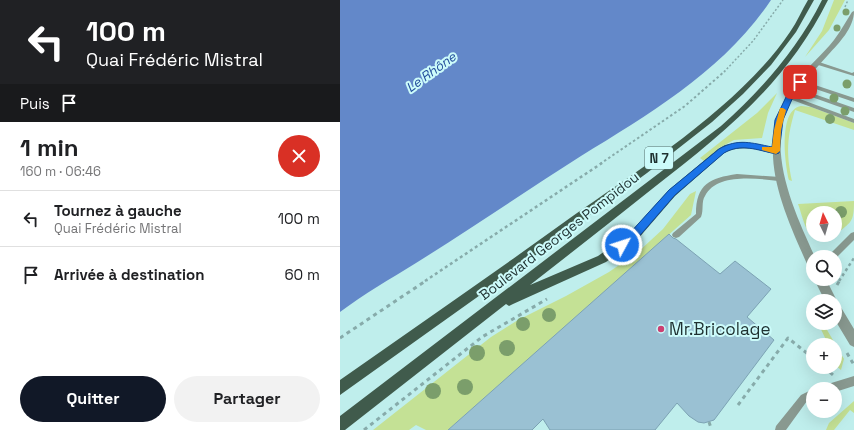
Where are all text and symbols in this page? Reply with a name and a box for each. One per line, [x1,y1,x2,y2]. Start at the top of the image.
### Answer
text: 100 m [86,13,166,49]
icon: left [20,16,72,68]
water label: Le Rhône [403,47,460,96]
text: Quai Frédéric Mistral [86,48,263,71]
pin [783,65,817,99]
icon: arrive [789,71,811,93]
icon: arrive [58,92,80,114]
text: Puis [20,94,50,113]
text: 1 min [20,132,79,163]
button: close [278,135,320,177]
road number: N 7 [645,147,673,169]
text: 160 m · 06:46 [20,163,101,180]
street label: Boulevard Georges Pompidou [475,168,643,304]
text: Tournez à gauche [54,201,182,220]
north arrow [806,206,842,242]
map controls [806,206,842,418]
icon: left [20,208,42,230]
text: 100 m [278,209,320,228]
text: Quai Frédéric Mistral [54,220,182,237]
position arrow [601,224,643,266]
button: search [806,250,842,286]
icon: arrive [20,264,42,286]
text: Arrivée à destination [54,265,204,284]
text: 60 m [284,265,320,284]
button: layers [806,294,842,330]
place label: Mr.Bricolage [669,318,771,340]
marker: Mr.Bricolage [656,324,666,334]
button: + [806,338,842,374]
button: Quitter [20,376,166,422]
button: Partager [174,376,320,422]
button: − [806,382,842,418]

